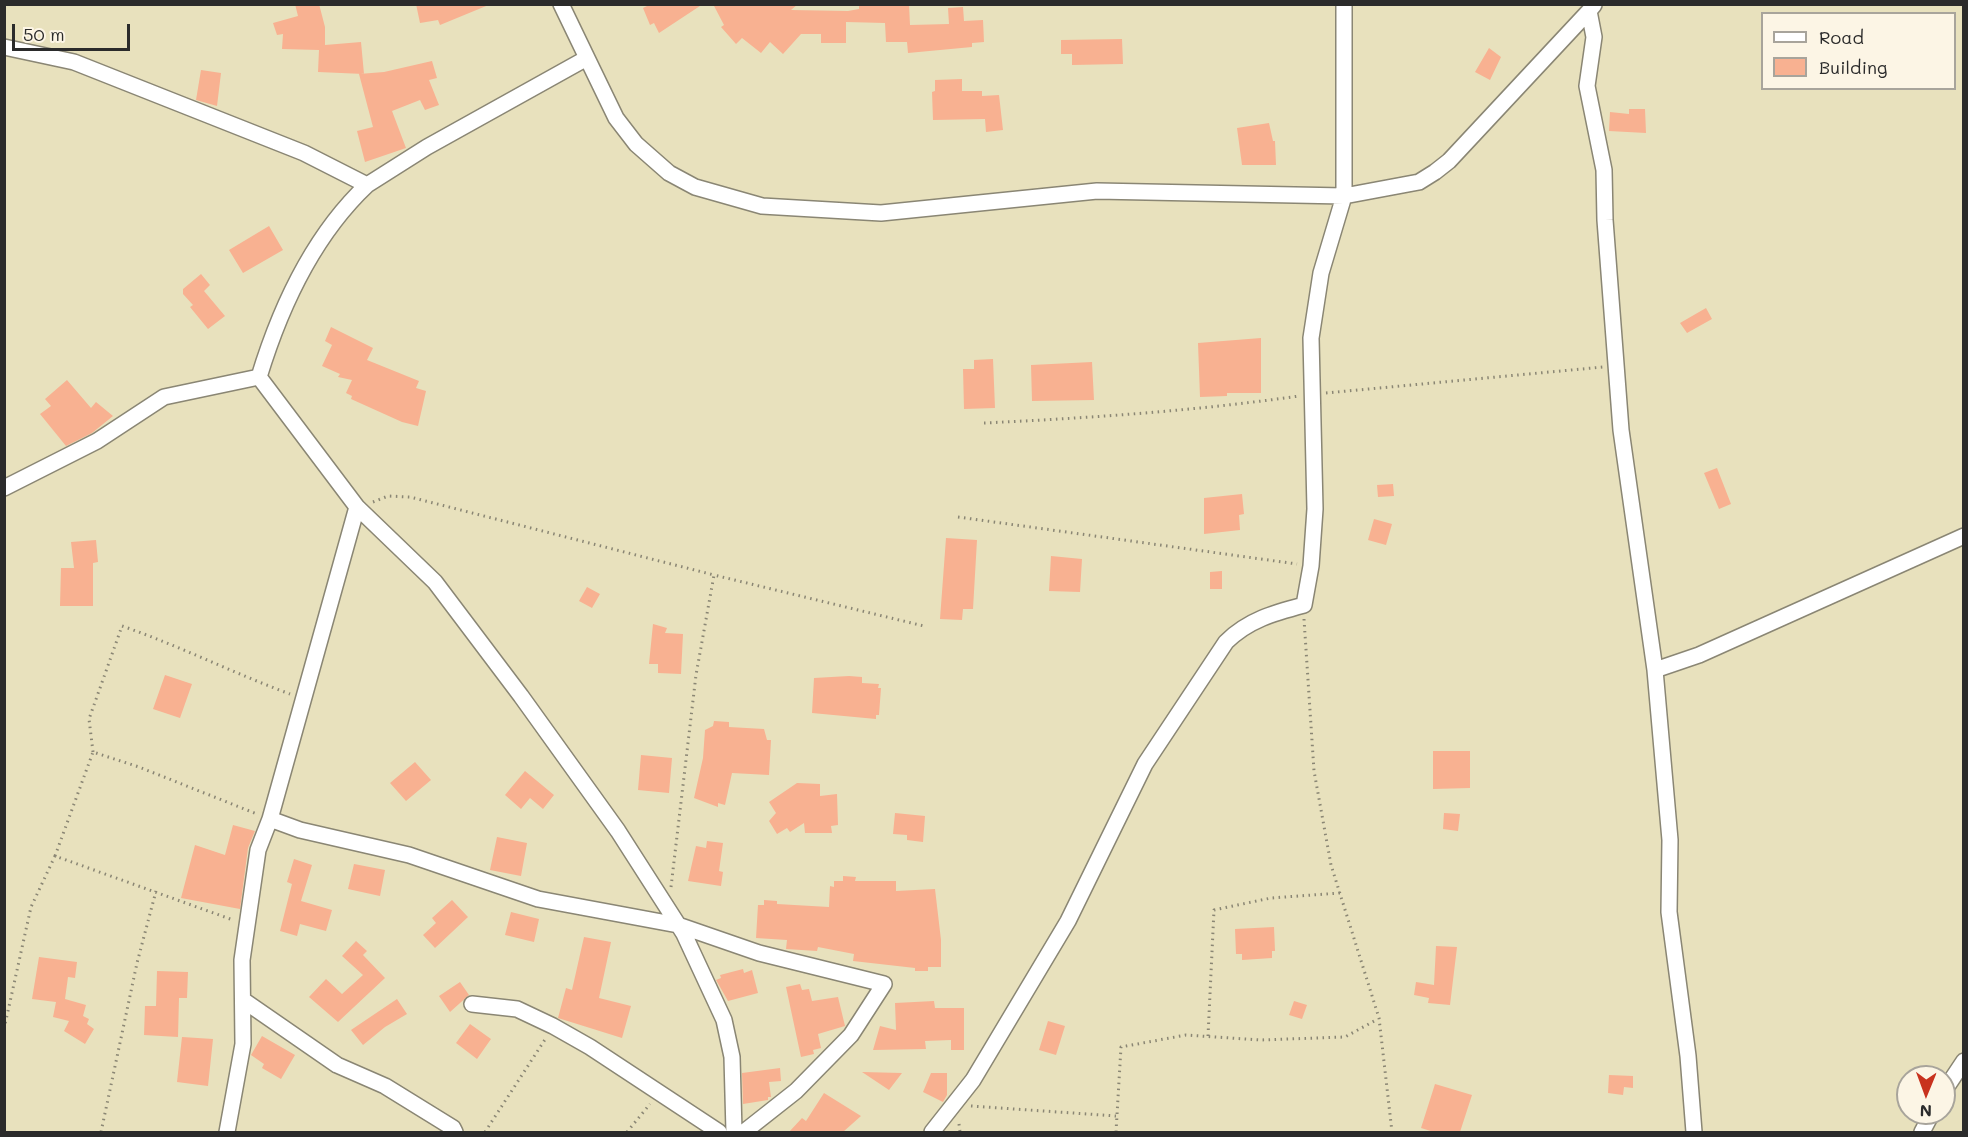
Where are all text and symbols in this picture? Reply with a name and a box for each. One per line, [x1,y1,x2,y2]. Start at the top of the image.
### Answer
scale bar [15,12,134,50]
legend [1761,12,1956,90]
text: 50 m [23,22,65,46]
text: Road [1819,25,1864,49]
text: Building [1819,55,1887,79]
north arrow [1896,1065,1956,1125]
text: N [1919,1101,1932,1122]

